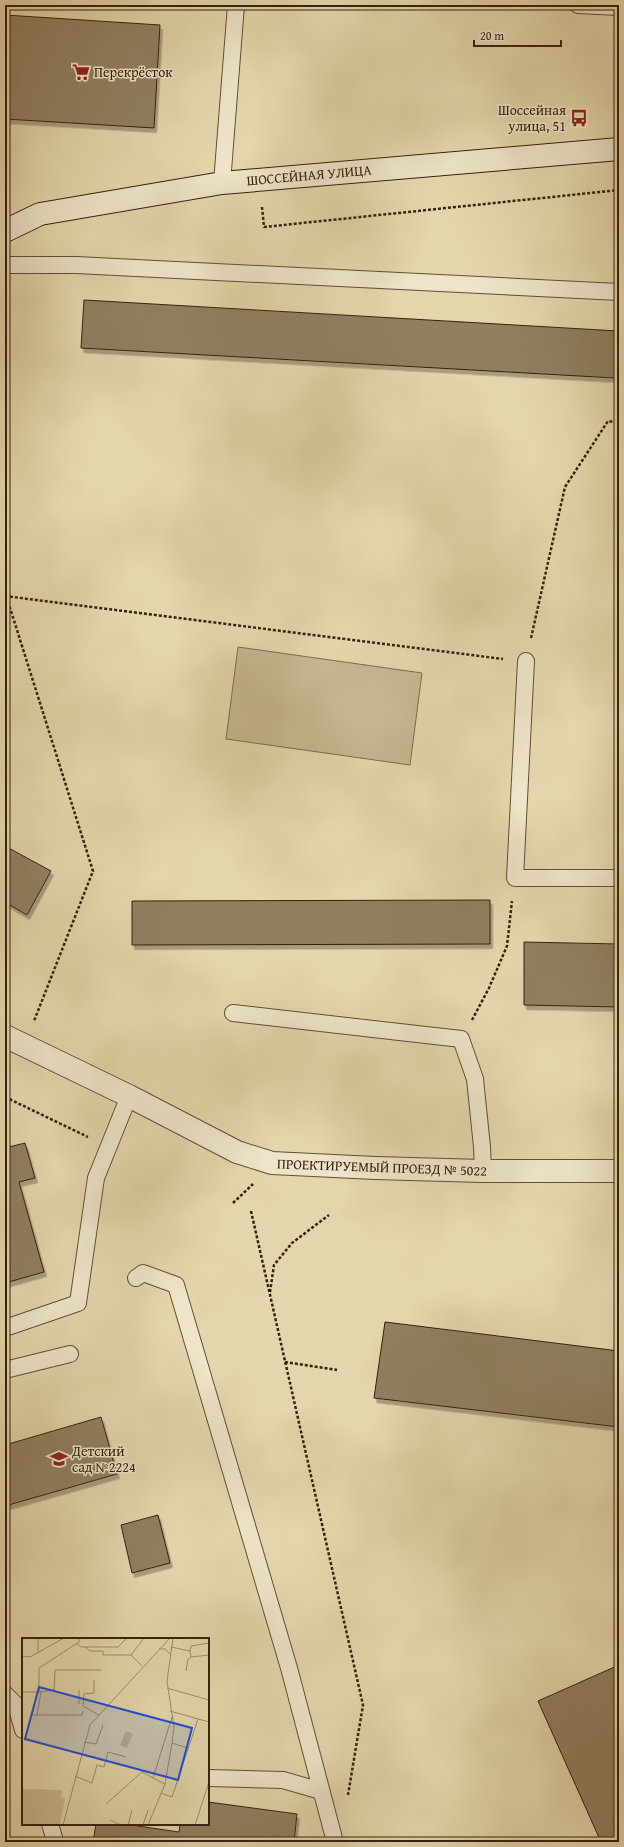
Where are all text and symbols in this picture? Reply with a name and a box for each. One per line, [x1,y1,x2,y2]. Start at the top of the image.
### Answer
scale bar [474,22,561,48]
text: 20 m [480,27,504,44]
supermarket icon: Перекрёсток [71,62,91,82]
place label: Перекрёсток [94,62,173,82]
place label: Шоссейная улица, 51 [498,100,566,136]
bus stop icon: Шоссейная улица, 51 [569,108,589,128]
street label: ШОССЕЙНАЯ УЛИЦА [246,160,373,190]
street label: ПРОЕКТИРУЕМЫЙ ПРОЕЗД № 5022 [277,1153,487,1181]
place label: Детский сад №2224 [71,1441,136,1477]
school or university icon: Детский сад №2224 [49,1449,69,1469]
inset map [22,1638,209,1825]

